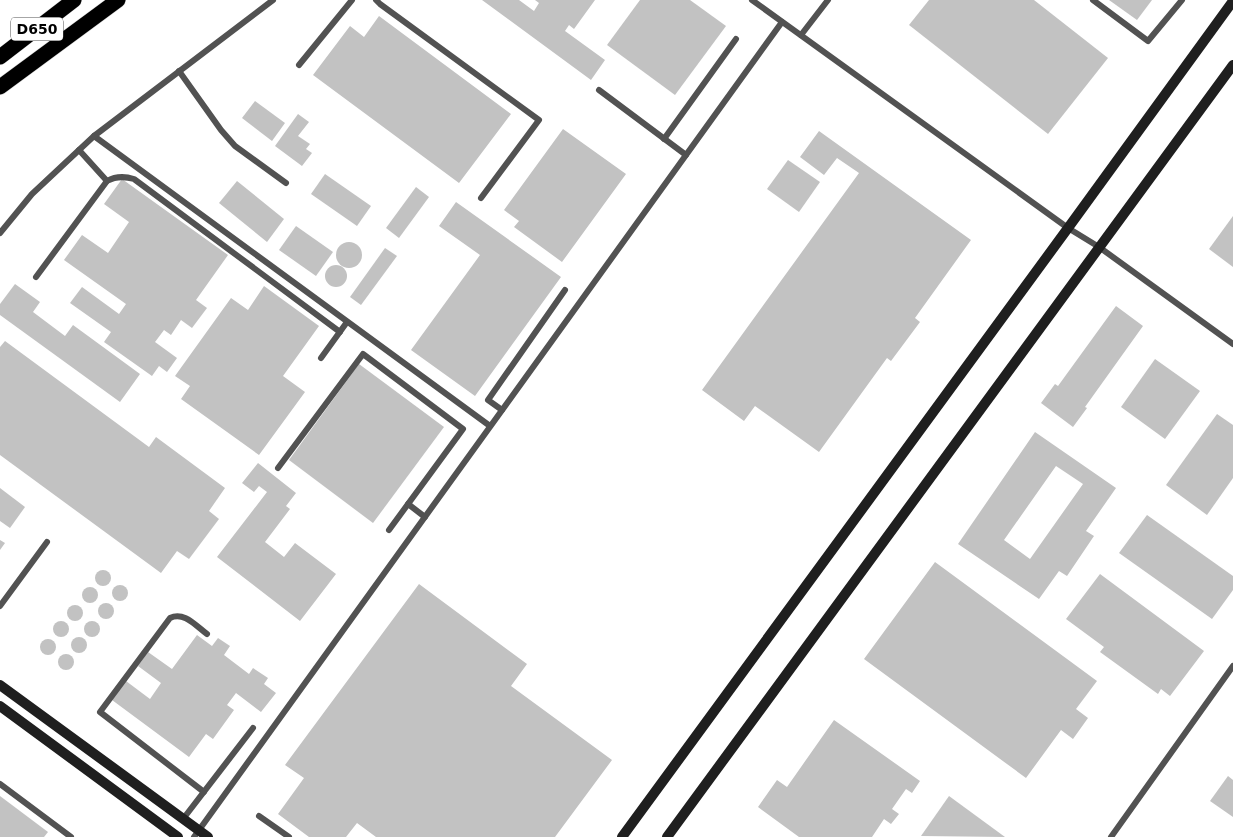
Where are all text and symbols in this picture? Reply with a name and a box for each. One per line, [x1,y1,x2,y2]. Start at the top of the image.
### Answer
road number: D650 [11,18,63,40]

